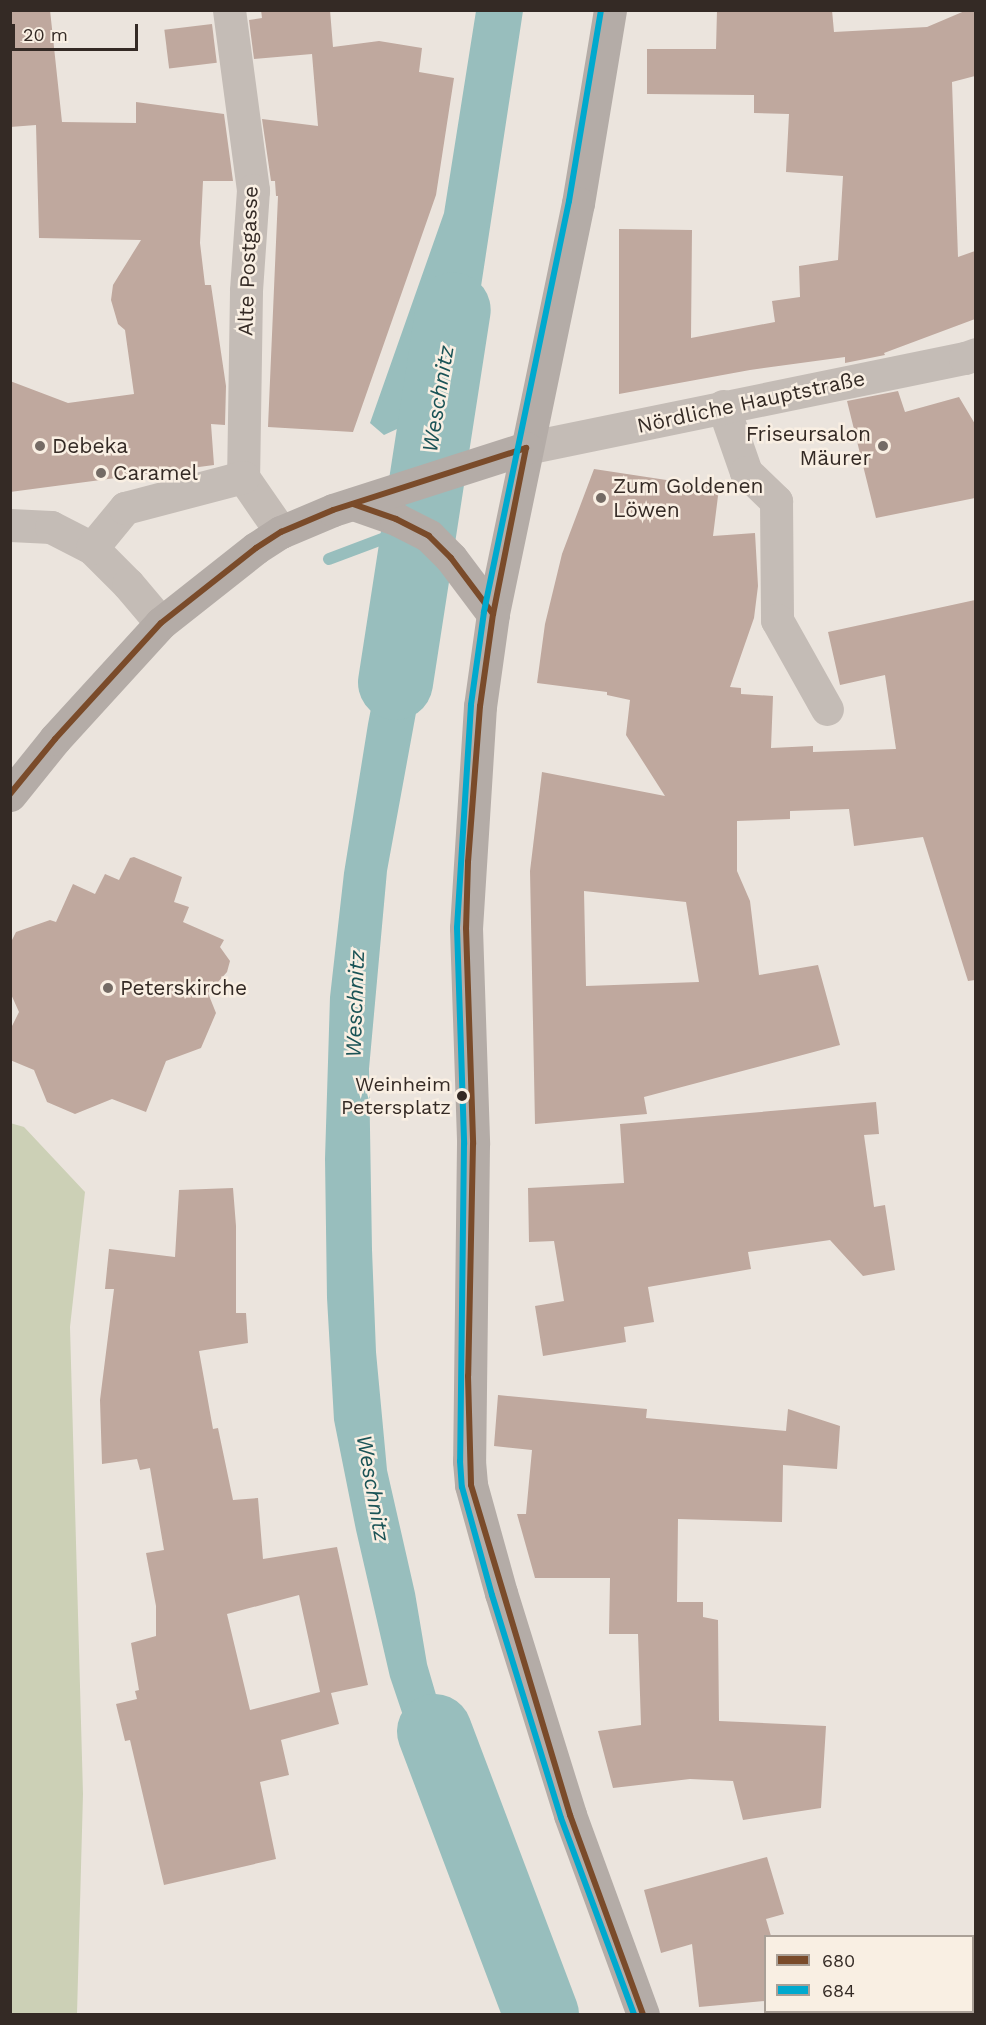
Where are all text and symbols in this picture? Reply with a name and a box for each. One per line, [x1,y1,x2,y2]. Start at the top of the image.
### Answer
scale bar [15,12,141,50]
text: 20 m [23,24,68,45]
street label: Alte Postgasse [233,185,263,337]
water label: Weschnitz [417,344,459,454]
street label: Nördliche Hauptstraße [635,366,867,438]
place label: Friseursalon Mäurer [746,421,871,471]
place label: Debeka [52,433,128,459]
marker: Debeka [33,439,47,453]
marker: Friseursalon Mäurer [876,439,890,453]
place label: Caramel [113,460,198,486]
marker: Caramel [94,466,108,480]
place label: Zum Goldenen Löwen [613,473,764,523]
marker: Zum Goldenen Löwen [594,491,608,505]
water label: Weschnitz [340,950,370,1058]
place label: Peterskirche [120,975,247,1001]
marker: Peterskirche [101,981,115,995]
place label: Weinheim Petersplatz [341,1072,451,1119]
marker: Weinheim Petersplatz [456,1090,468,1102]
water label: Weschnitz [351,1433,395,1543]
legend [764,1935,974,2013]
text: 680 [822,1950,855,1971]
text: 684 [822,1980,855,2001]

